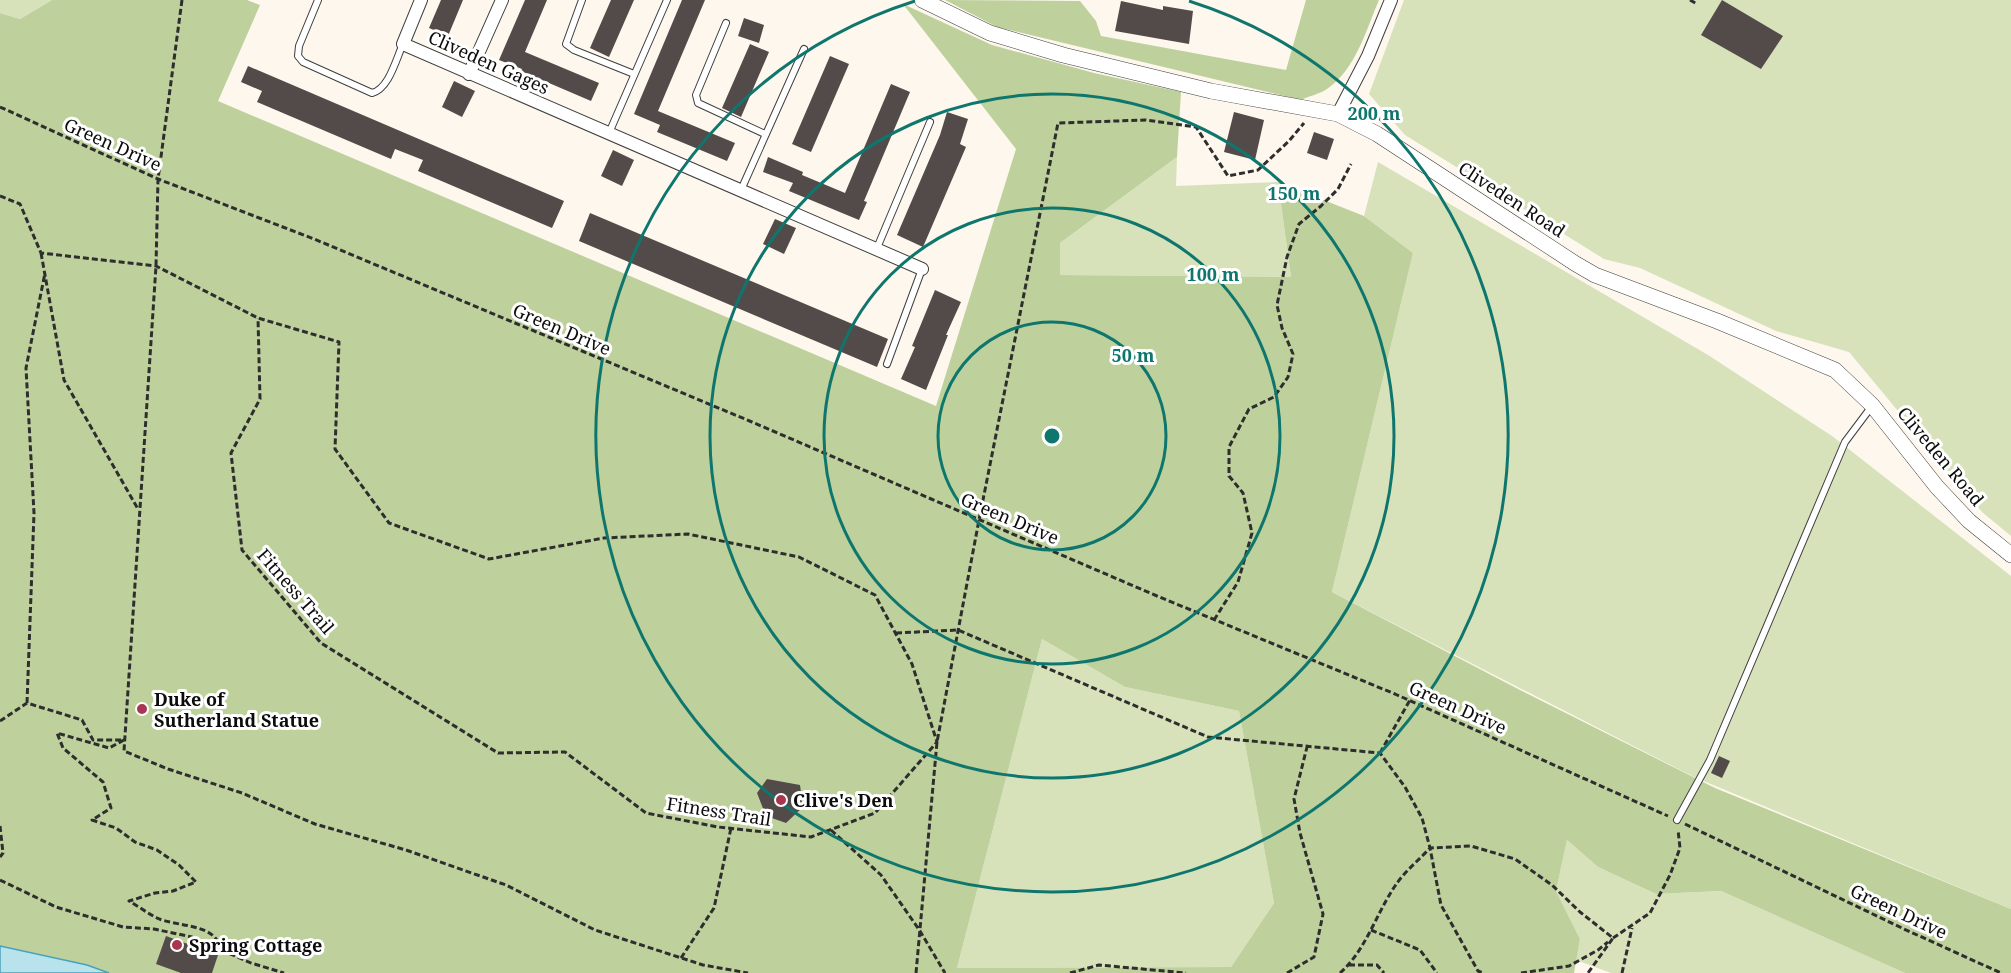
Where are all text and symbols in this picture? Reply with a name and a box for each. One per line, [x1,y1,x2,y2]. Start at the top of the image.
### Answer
street label: Cliveden Gages [425,25,553,99]
text: 200 m [1348,101,1401,125]
street label: Green Drive [60,112,166,176]
street label: Cliveden Road [1454,155,1570,243]
text: 150 m [1268,181,1321,205]
text: 100 m [1187,262,1240,286]
street label: Green Drive [509,298,615,360]
text: 50 m [1112,343,1155,367]
street label: Cliveden Road [1892,401,1990,511]
centre of rings [1042,426,1062,446]
street label: Green Drive [957,487,1063,549]
street label: Fitness Trail [252,543,340,639]
street label: Green Drive [1405,675,1511,739]
place label: Duke of Sutherland Statue [154,687,319,732]
marker: Duke of Sutherland Statue [135,702,149,716]
place label: Clive's Den [793,788,894,812]
street label: Fitness Trail [665,791,773,831]
marker: Clive's Den [774,793,788,807]
street label: Green Drive [1847,878,1951,944]
place label: Spring Cottage [189,933,322,957]
marker: Spring Cottage [170,938,184,952]

